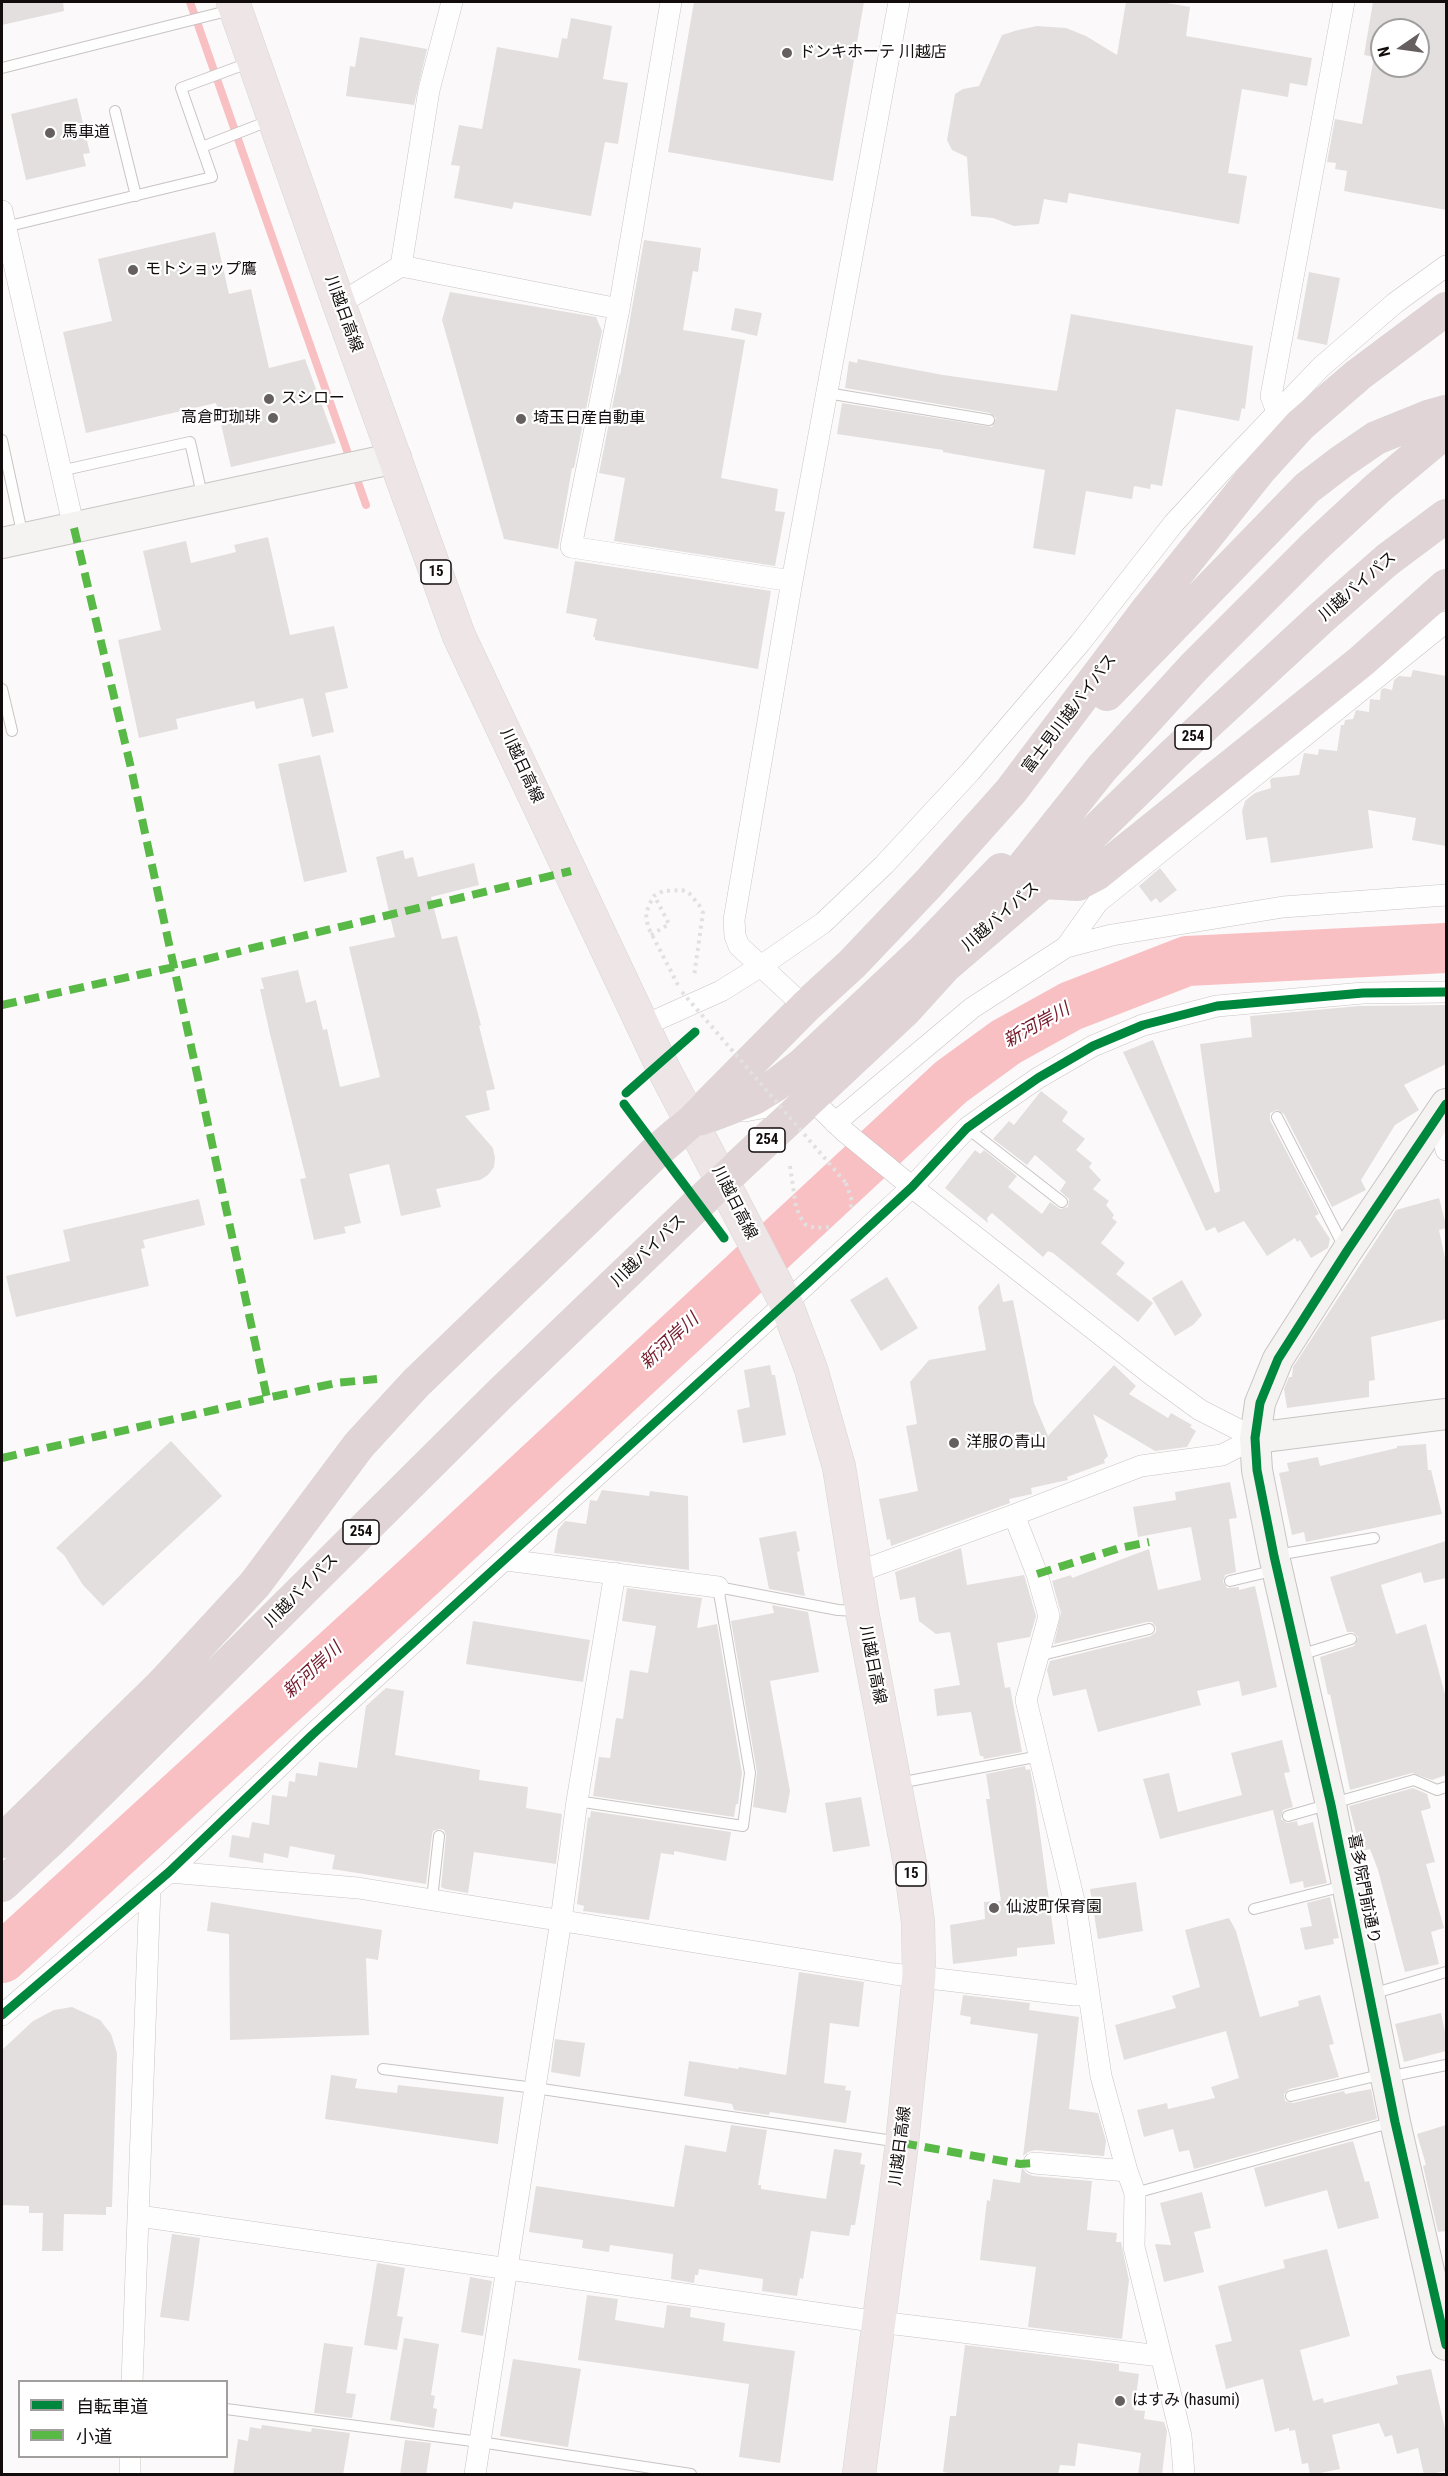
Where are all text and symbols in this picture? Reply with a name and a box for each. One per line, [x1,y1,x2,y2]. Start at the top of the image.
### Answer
north arrow [1370,18,1430,78]
place label: ドンキホーテ 川越店 [799,43,947,63]
text: N [1374,45,1394,59]
marker: ドンキホーテ 川越店 [780,46,794,60]
place label: 馬車道 [62,123,110,143]
marker: 馬車道 [43,126,57,140]
place label: モトショップ鷹 [145,260,257,280]
marker: モトショップ鷹 [126,263,140,277]
street label: 川越日高線 [320,273,366,355]
place label: スシロー [281,389,345,409]
marker: スシロー [262,392,276,406]
place label: 高倉町珈琲 [181,408,261,428]
place label: 埼玉日産自動車 [533,409,645,429]
marker: 高倉町珈琲 [266,411,280,425]
marker: 埼玉日産自動車 [514,412,528,426]
street label: 川越バイパス [1315,548,1401,626]
road number: 15 [421,560,451,584]
street label: 富士見川越バイパス [1019,651,1121,777]
road number: 254 [1175,725,1211,749]
street label: 川越日高線 [495,726,547,806]
street label: 川越バイパス [958,878,1044,956]
water label: 新河岸川 [1000,999,1074,1053]
road number: 254 [749,1128,785,1152]
street label: 川越日高線 [707,1163,761,1243]
street label: 川越バイパス [608,1211,690,1291]
water label: 新河岸川 [636,1310,704,1374]
place label: 洋服の青山 [966,1433,1046,1453]
marker: 洋服の青山 [947,1436,961,1450]
road number: 254 [343,1520,379,1544]
street label: 川越バイパス [261,1550,343,1632]
street label: 川越日高線 [855,1624,889,1706]
water label: 新河岸川 [279,1639,347,1703]
street label: 喜多院門前通り [1343,1832,1383,1946]
road number: 15 [896,1862,926,1886]
place label: 仙波町保育園 [1006,1898,1102,1918]
marker: 仙波町保育園 [987,1901,1001,1915]
street label: 川越日高線 [887,2105,915,2187]
legend [18,2380,228,2458]
place label: はすみ (hasumi) [1132,2391,1240,2411]
marker: はすみ (hasumi) [1113,2394,1127,2408]
text: 自転車道 [76,2396,148,2417]
text: 小道 [76,2426,112,2447]

